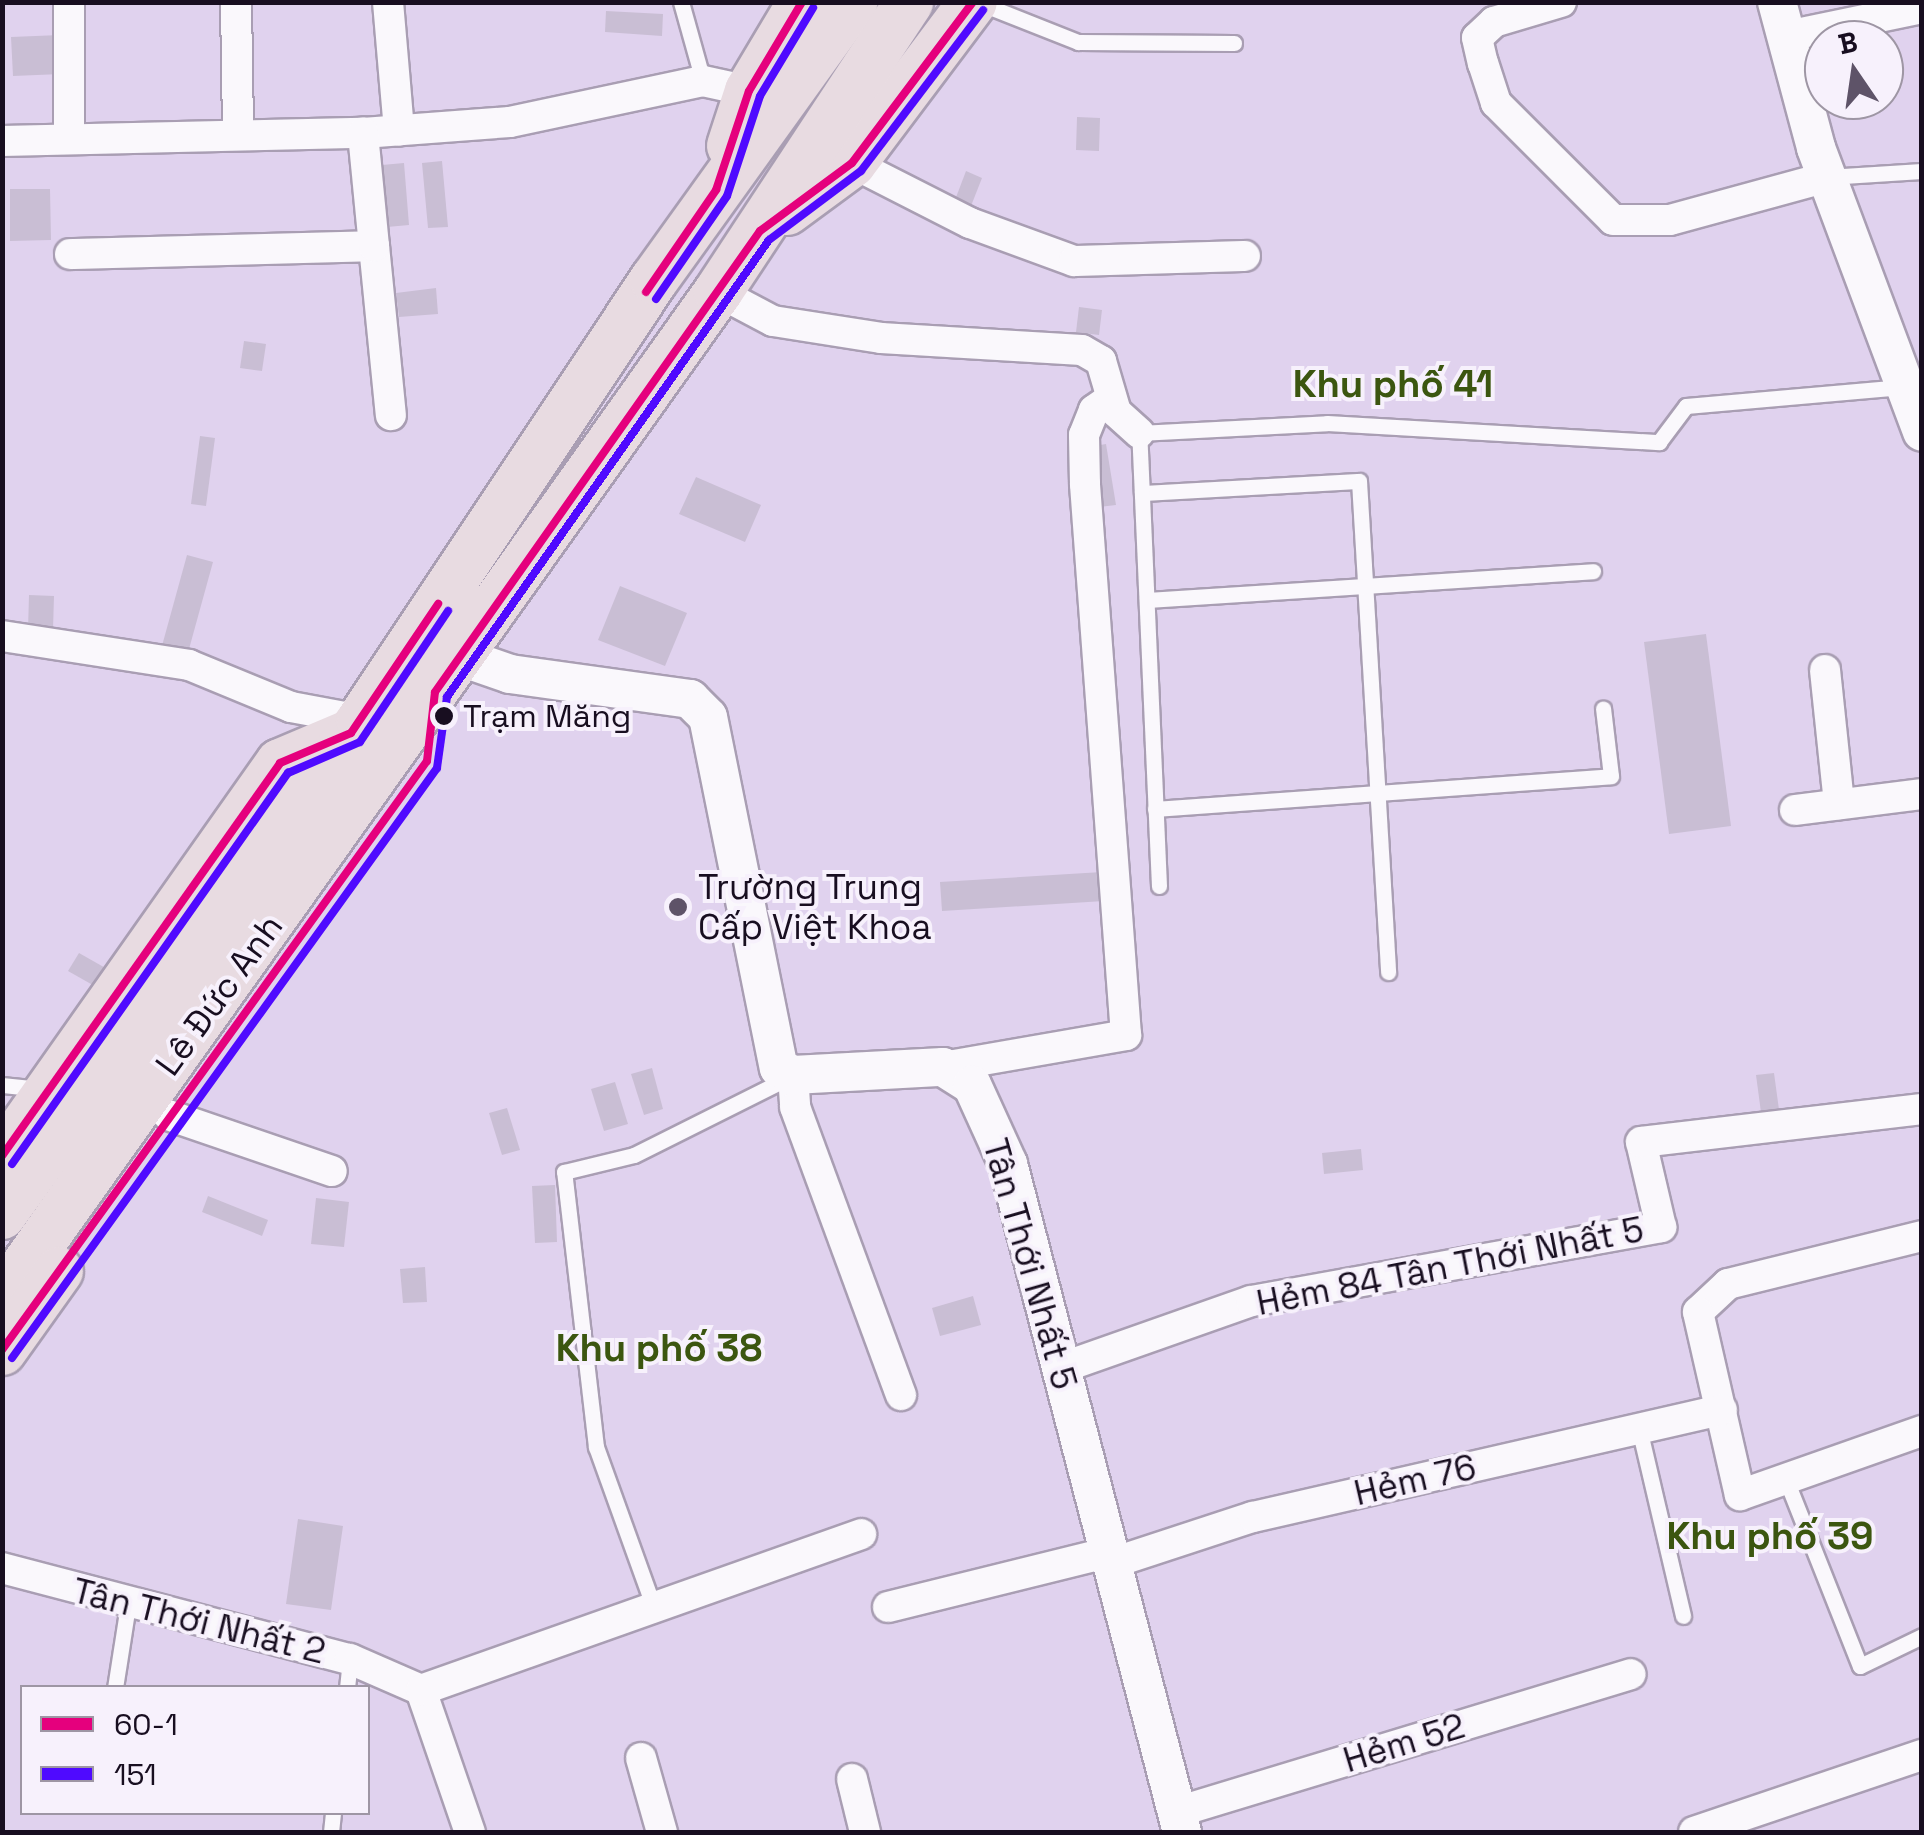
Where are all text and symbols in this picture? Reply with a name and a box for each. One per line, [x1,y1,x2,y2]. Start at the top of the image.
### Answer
north arrow [1804,20,1904,120]
text: B [1835,23,1861,62]
district label: Khu phố 41 [1293,362,1493,408]
place label: Trạm Măng [463,697,631,735]
marker: Trạm Măng [434,706,454,726]
place label: Trường Trung Cấp Việt Khoa [698,866,932,948]
marker: Trường Trung Cấp Việt Khoa [667,896,689,918]
street label: Lê Đức Anh [146,906,292,1084]
street label: Tân Thới Nhất 5 [974,1133,1086,1395]
street label: Hẻm 84 Tân Thới Nhất 5 [1252,1208,1648,1324]
district label: Khu phố 38 [556,1326,762,1372]
street label: Hẻm 76 [1350,1446,1480,1514]
district label: Khu phố 39 [1666,1514,1874,1560]
street label: Tân Thới Nhất 2 [68,1569,330,1673]
legend [20,1685,370,1815]
text: 60-1 [114,1705,178,1744]
street label: Hẻm 52 [1338,1705,1470,1781]
text: 151 [114,1755,157,1794]

